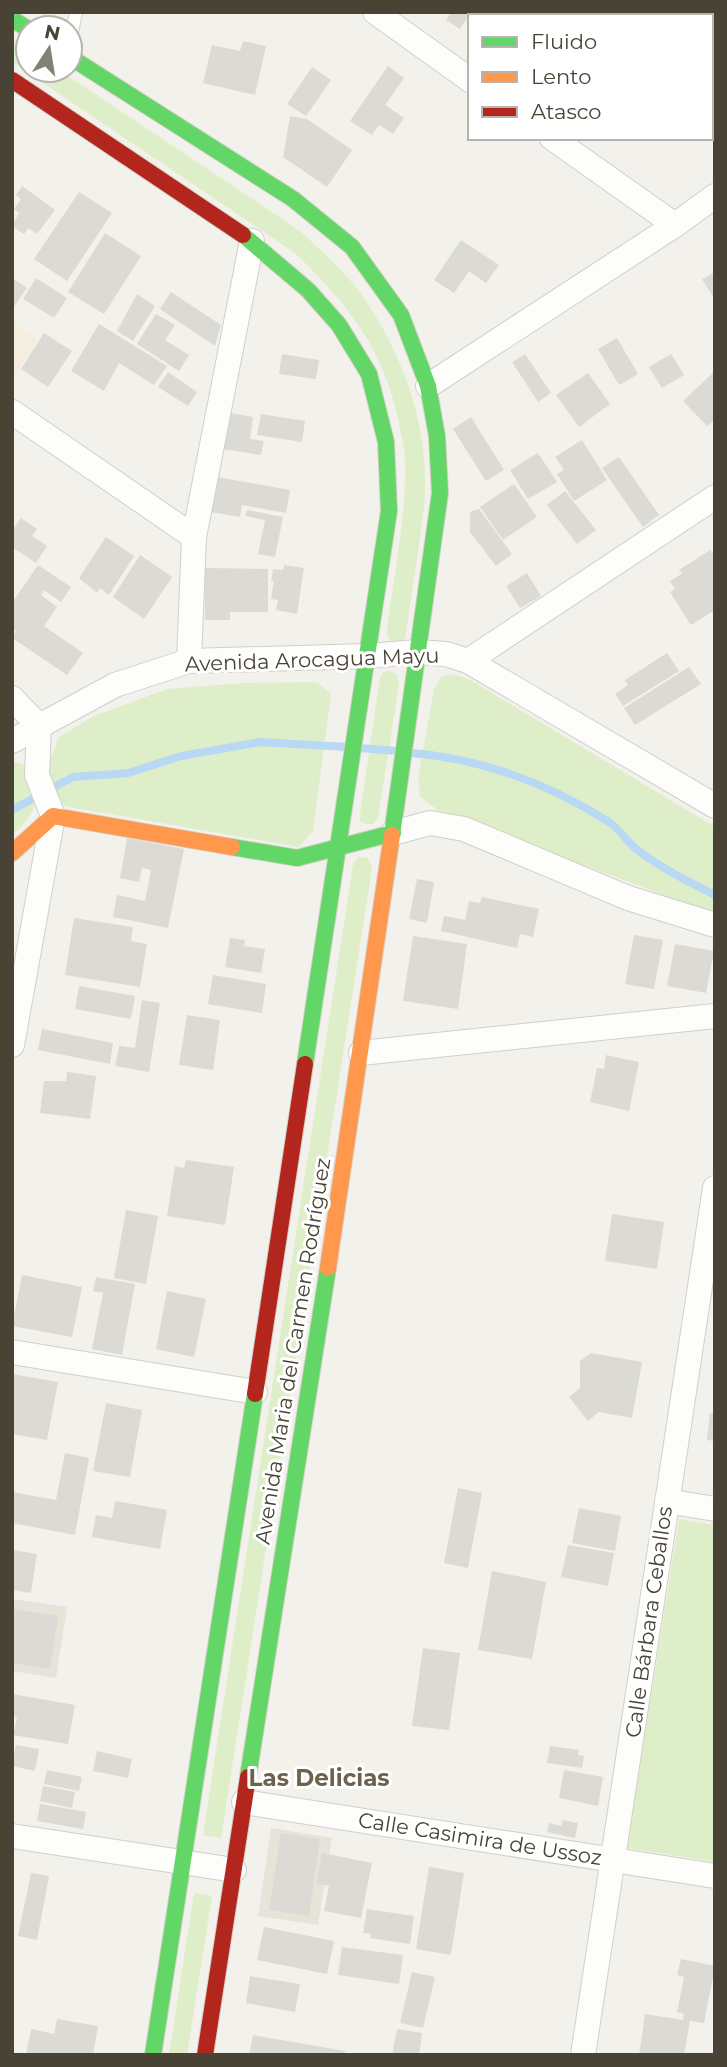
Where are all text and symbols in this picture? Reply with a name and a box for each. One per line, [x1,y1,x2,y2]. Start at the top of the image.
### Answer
north arrow [14,14,84,84]
legend [468,14,713,140]
text: N [43,20,62,46]
text: Fluido [531,29,597,54]
text: Lento [531,64,591,89]
text: Atasco [531,99,602,124]
street label: Avenida Arocagua Mayu [184,643,440,676]
street label: Avenida Maria del Carmen Rodríguez [250,1156,335,1546]
street label: Calle Bárbara Ceballos [620,1505,677,1739]
district label: Las Delicias [248,1764,390,1792]
street label: Calle Casimira de Ussoz [356,1807,604,1870]

